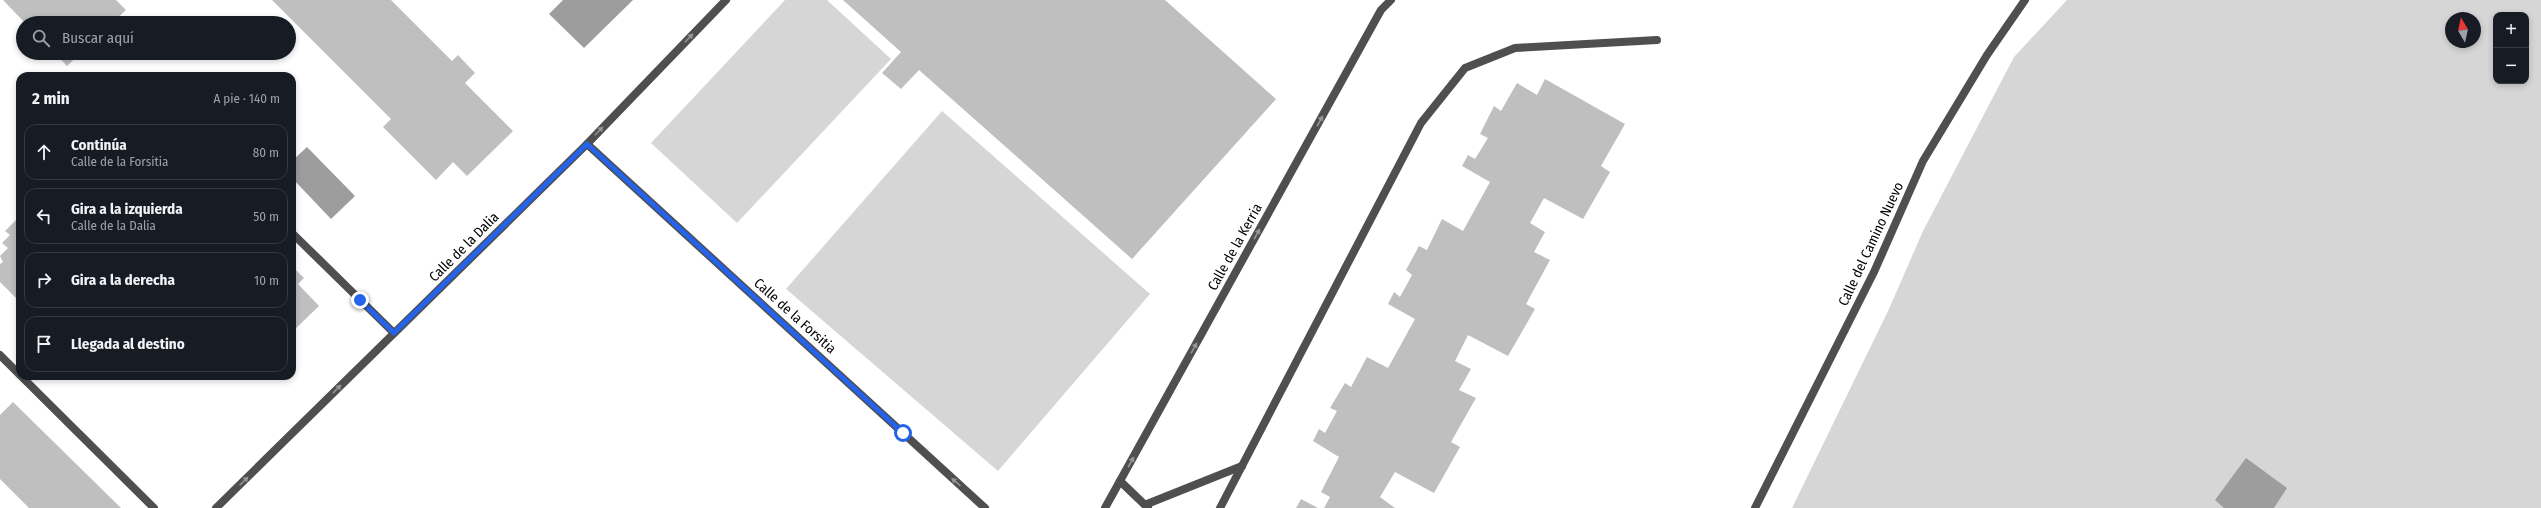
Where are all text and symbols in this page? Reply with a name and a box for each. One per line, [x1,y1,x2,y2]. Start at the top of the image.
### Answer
north arrow [2445,12,2481,48]
map controls [2493,12,2529,84]
button: + [2493,12,2529,48]
search box [16,16,296,60]
icon: search [30,27,52,49]
text: Buscar aquí [62,29,134,47]
one-way arrow [684,33,694,43]
button: − [2493,48,2529,84]
text: 2 min [32,88,70,109]
text: A pie · 140 m [213,91,280,106]
one-way arrow [1316,115,1323,126]
one-way arrow [594,126,604,136]
text: Continúa [71,136,127,154]
icon: ahead [33,141,55,163]
text: 80 m [253,145,279,160]
text: Calle de la Forsitia [71,154,168,169]
street label: Calle del Camino Nuevo [1835,179,1907,309]
text: Gira a la izquierda [71,200,183,218]
street label: Calle de la Kerria [1204,200,1266,294]
icon: left [33,205,55,227]
text: 50 m [253,209,279,224]
street label: Calle de la Dalia [426,209,502,285]
text: Calle de la Dalia [71,218,156,233]
one-way arrow [1253,228,1260,240]
icon: right [33,269,55,291]
text: Gira a la derecha [71,271,175,289]
text: 10 m [254,273,279,288]
street label: Calle de la Forsitia [750,275,840,357]
route end [351,291,369,309]
icon: arrive [33,333,55,355]
text: Llegada al destino [71,335,185,353]
one-way arrow [1190,342,1197,354]
one-way arrow [332,385,342,394]
route start [894,424,912,442]
one-way arrow [1127,456,1134,468]
one-way arrow [239,476,249,486]
one-way arrow [951,477,962,486]

